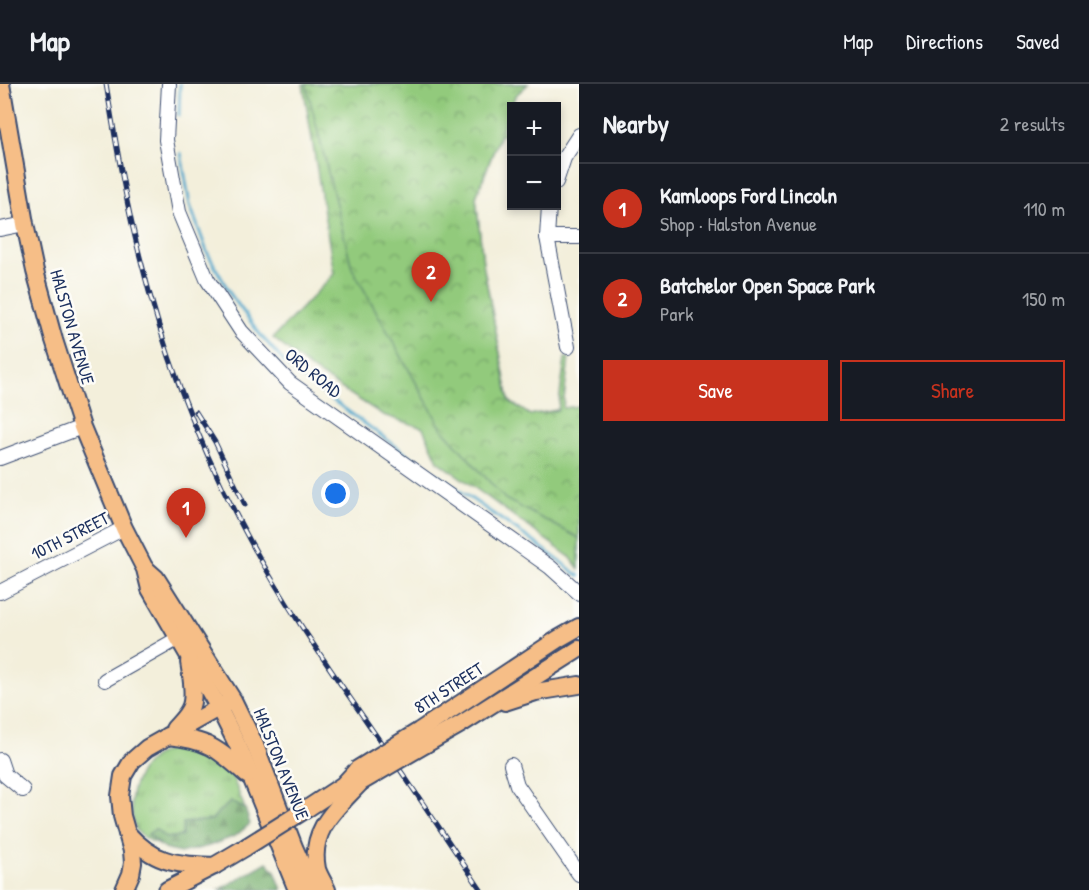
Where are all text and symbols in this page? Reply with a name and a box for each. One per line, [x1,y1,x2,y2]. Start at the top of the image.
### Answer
text: Map [30,22,70,60]
text: Map [843,27,873,56]
text: Directions [906,27,983,56]
text: Saved [1016,27,1059,56]
map controls [507,102,561,210]
button: + [507,102,561,156]
text: Nearby [603,106,669,141]
text: 2 results [1000,110,1065,137]
button: − [507,156,561,210]
text: Kamloops Ford Lincoln [660,180,837,210]
text: 1 [619,195,626,222]
text: 110 m [1023,195,1065,222]
text: Shop · Halston Avenue [660,210,817,237]
pin: 2 [412,252,450,302]
street label: HALSTON AVENUE [44,266,101,387]
text: Batchelor Open Space Park [660,270,875,300]
text: 2 [618,285,627,312]
text: 150 m [1022,285,1065,312]
text: Park [660,300,693,327]
street label: ORD ROAD [280,342,347,403]
button: Save [603,360,828,421]
button: Share [840,360,1065,421]
your location [321,479,350,508]
pin: 1 [166,488,206,538]
street label: 10TH STREET [26,505,114,566]
street label: 8TH STREET [409,656,489,719]
street label: HALSTON AVENUE [248,704,315,824]

